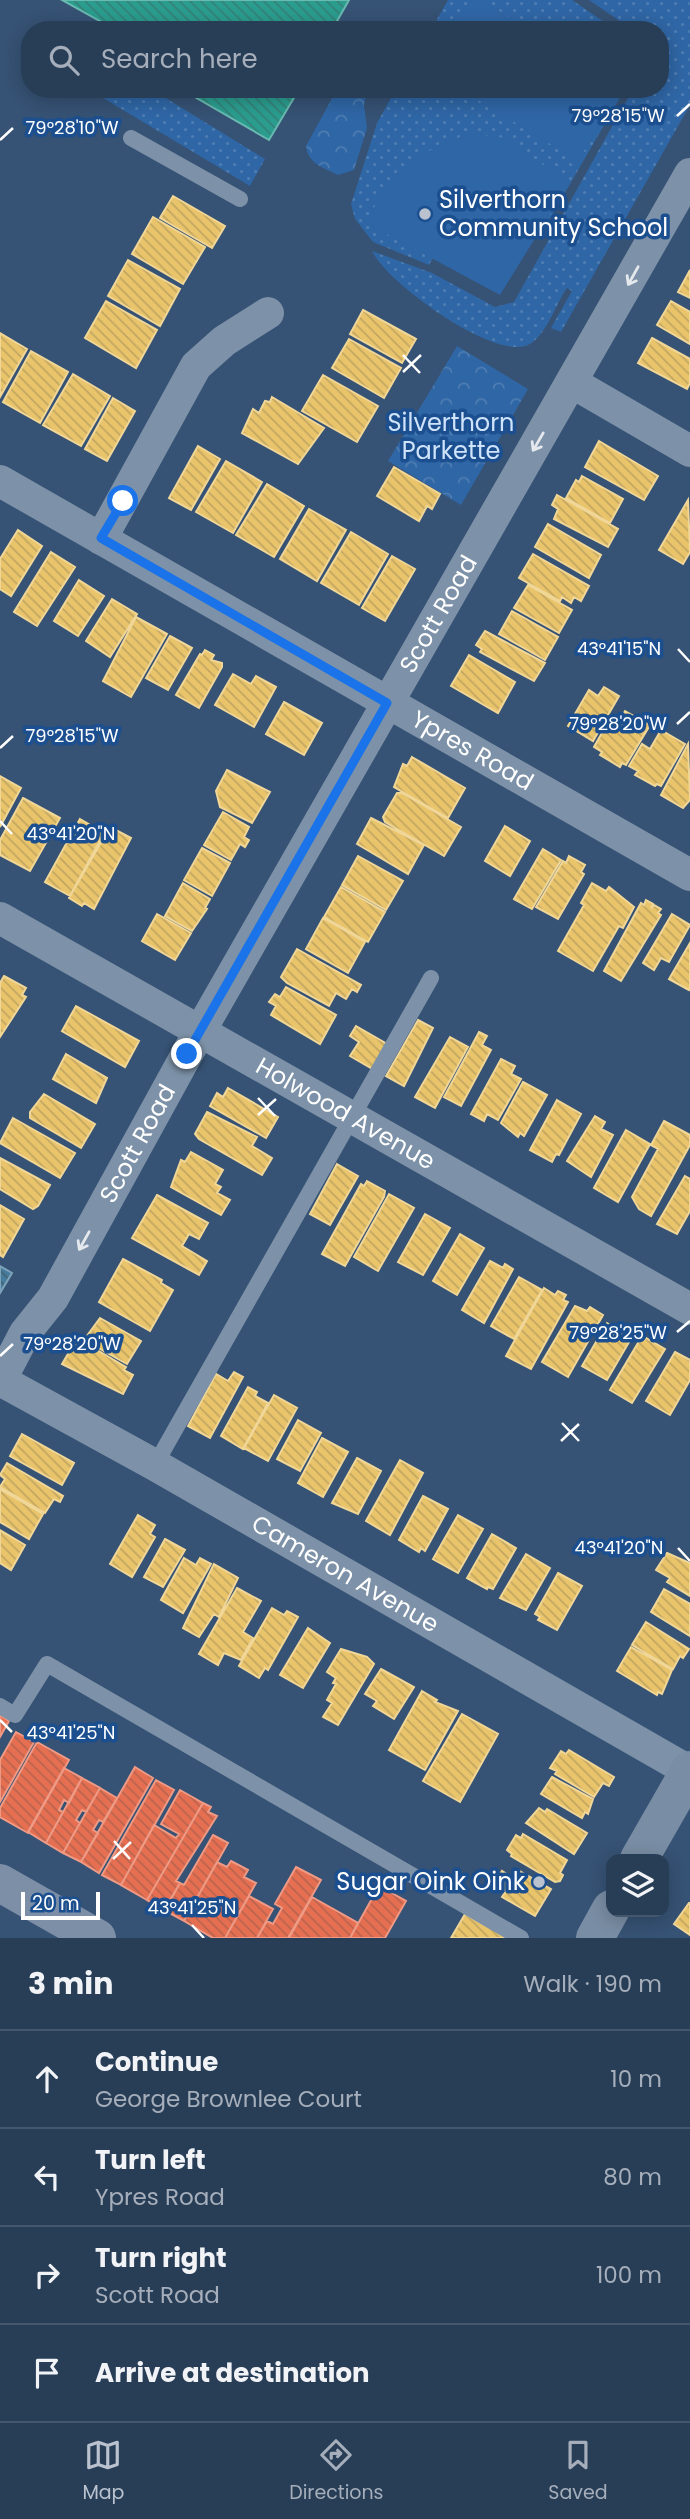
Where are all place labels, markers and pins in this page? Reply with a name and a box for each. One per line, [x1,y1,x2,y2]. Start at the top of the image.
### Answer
place label: Silverthorn Community School [439,183,668,244]
marker: Silverthorn Community School [417,206,433,222]
place label: Sugar Oink Oink [336,1865,526,1898]
marker: Sugar Oink Oink [531,1874,547,1890]

